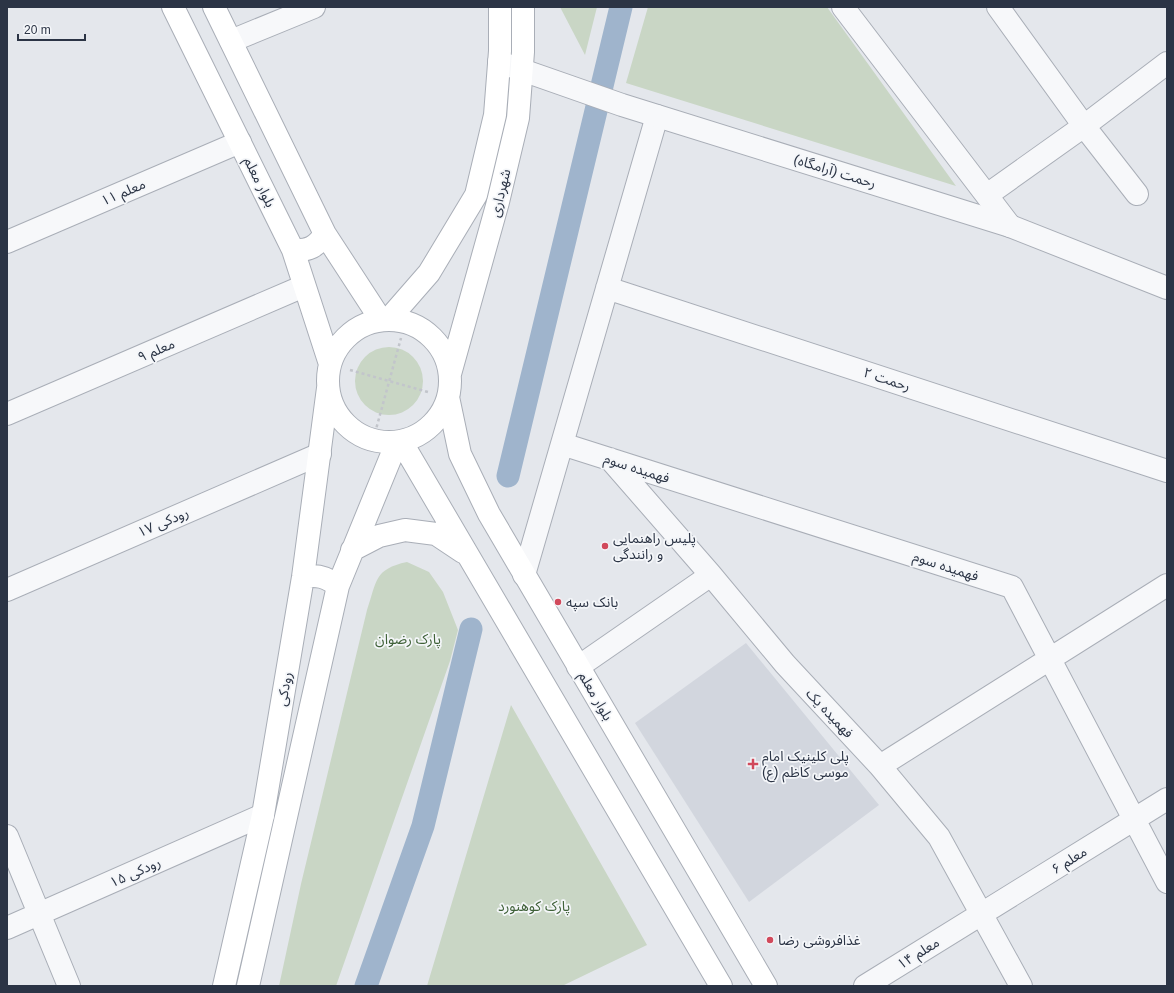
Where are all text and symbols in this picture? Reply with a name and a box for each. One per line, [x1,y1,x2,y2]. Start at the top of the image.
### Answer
scale bar [18,16,85,42]
text: 20 m [24,23,51,37]
street label: رحمت (آرامگاه) [792,151,878,192]
street label: بلوار معلم [238,154,279,211]
street label: شهرداری [486,167,515,219]
street label: معلم ۱۱ [98,176,149,211]
street label: معلم ۹ [135,335,178,368]
street label: رحمت ۲ [861,364,912,395]
street label: فهمیده سوم [601,450,672,489]
street label: رودکی ۱۷ [135,504,191,541]
place label: پلیس راهنمایی و رانندگی [613,530,696,563]
marker: پلیس راهنمایی و رانندگی [600,541,610,551]
street label: فهمیده سوم [910,548,981,587]
place label: بانک سپه [566,594,618,612]
marker: بانک سپه [553,597,563,607]
park label: پارک رضوان [375,631,441,649]
street label: بلوار معلم [573,669,616,725]
street label: رودکی [273,671,296,707]
street label: فهمیده یک [802,685,857,742]
place label: پلی کلینیک امام موسی کاظم (ع) [762,748,849,783]
marker: پلی کلینیک امام موسی کاظم (ع) [747,758,759,770]
street label: معلم ۶ [1048,843,1091,880]
street label: رودکی ۱۵ [107,854,163,891]
park label: پارک کوهنورد [498,898,570,916]
place label: غذافروشی رضا [778,932,861,949]
street label: معلم ۱۴ [894,934,944,975]
marker: غذافروشی رضا [765,935,775,945]

